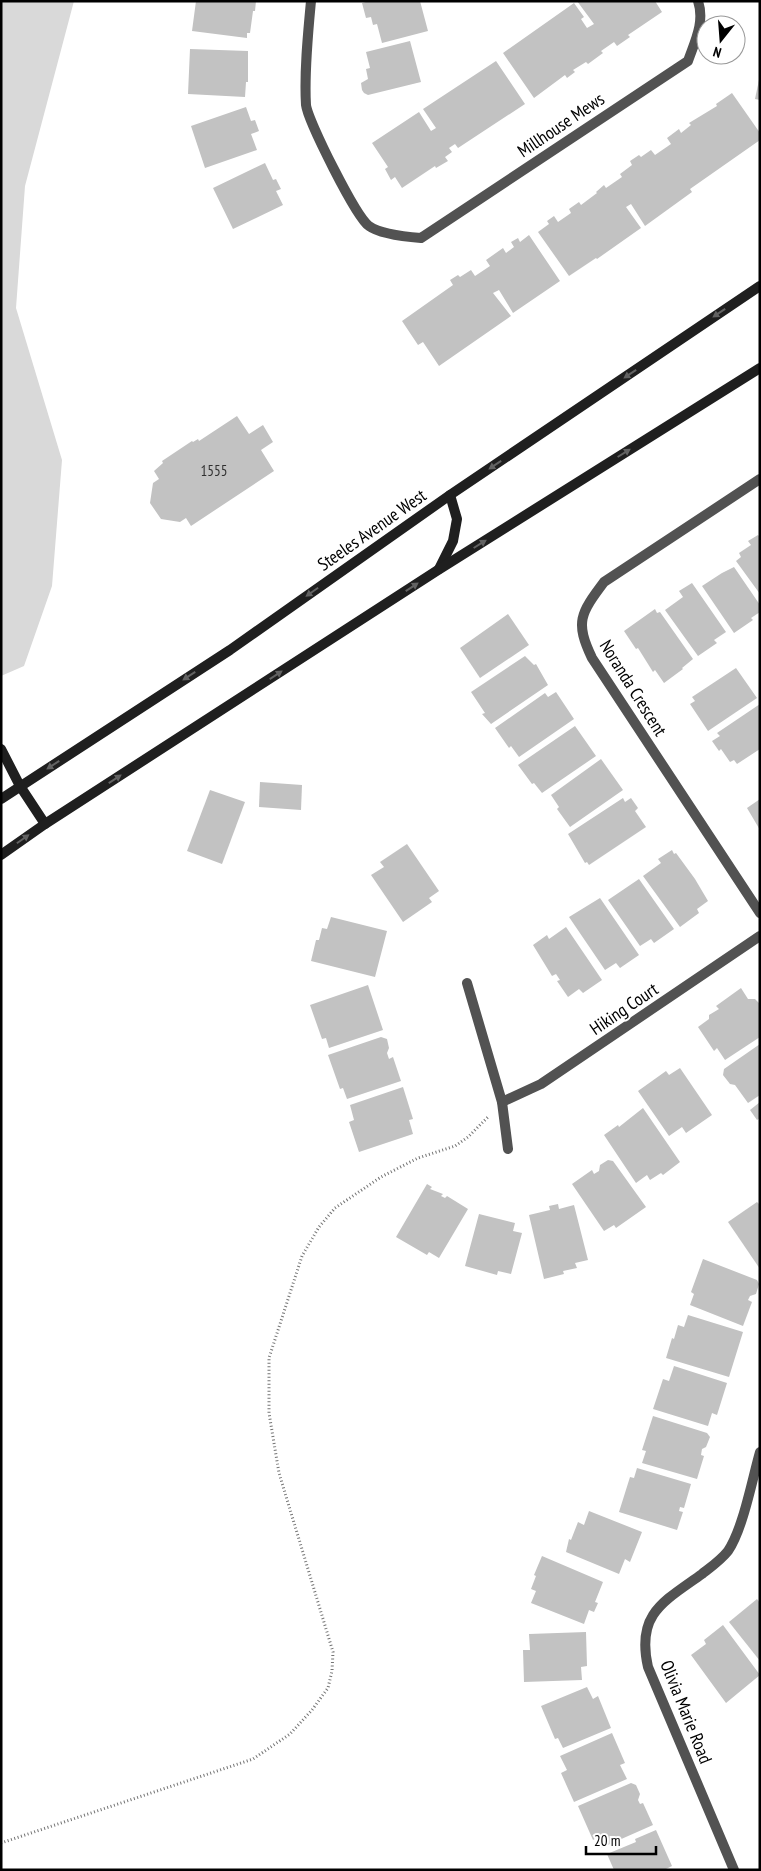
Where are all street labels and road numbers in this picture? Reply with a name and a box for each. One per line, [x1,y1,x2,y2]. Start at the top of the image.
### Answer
street label: Millhouse Mews [513,87,609,162]
street label: Steeles Avenue West [313,484,430,576]
street label: Noranda Crescent [595,635,672,740]
street label: Hiking Court [585,977,662,1040]
street label: Olivia Marie Road [655,1657,718,1767]

